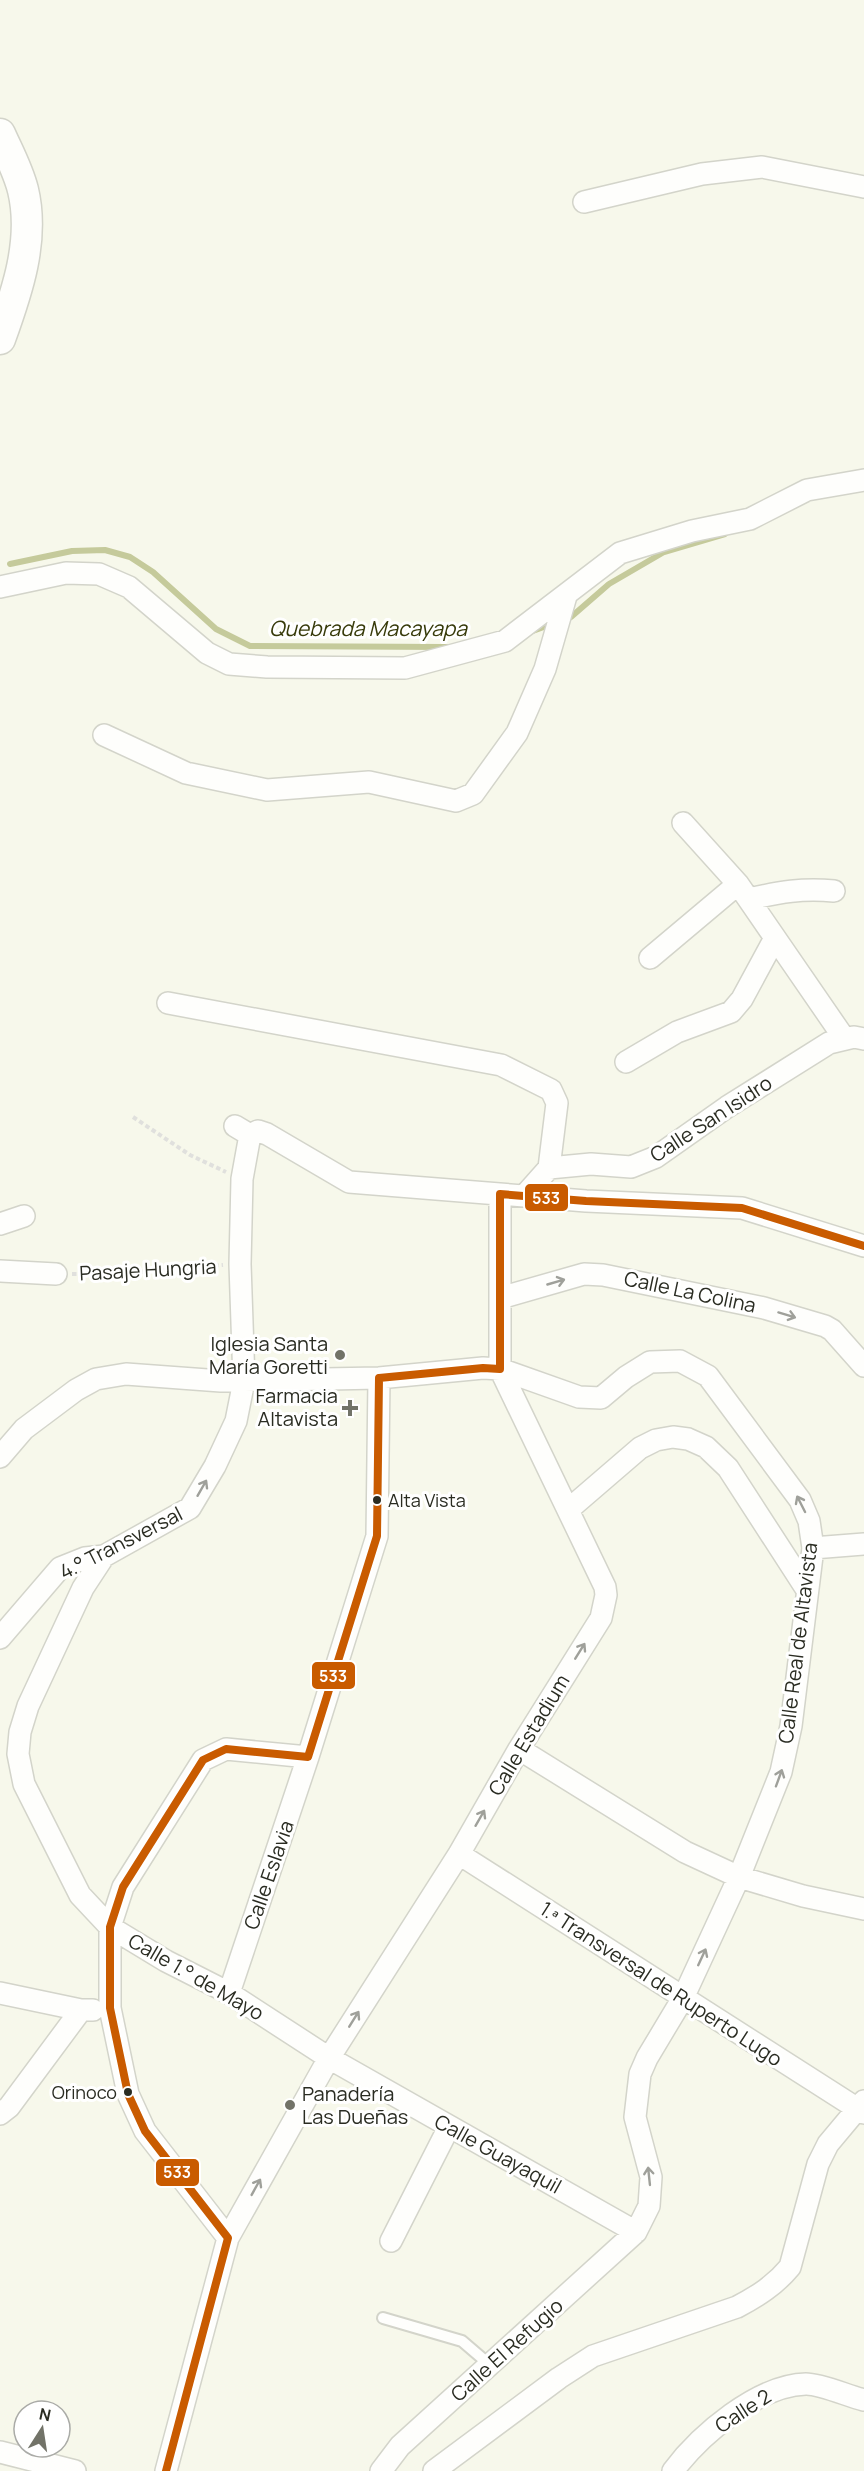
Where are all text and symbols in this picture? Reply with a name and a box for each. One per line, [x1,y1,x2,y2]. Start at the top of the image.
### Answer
water label: Quebrada Macayapa [269,614,468,642]
street label: Calle San Isidro [645,1069,777,1168]
line badge: 533 [524,1183,569,1212]
text: 533 [532,1187,560,1209]
street label: Pasaje Hungria [79,1252,217,1287]
street label: Calle La Colina [622,1264,759,1319]
one-way arrow [546,1276,565,1287]
one-way arrow [777,1310,796,1321]
place label: Iglesia Santa María Goretti [209,1330,328,1380]
marker: Iglesia Santa María Goretti [333,1348,347,1362]
place label: Farmacia Altavista [255,1382,338,1432]
marker: Farmacia Altavista [343,1401,357,1415]
one-way arrow [196,1480,208,1497]
place label: Alta Vista [388,1488,466,1512]
marker: Alta Vista [371,1494,383,1506]
one-way arrow [795,1495,806,1513]
street label: 4.° Transversal [55,1500,187,1585]
street label: Calle Real de Altavista [772,1541,823,1745]
one-way arrow [574,1643,586,1660]
line badge: 533 [311,1661,356,1690]
text: 533 [319,1665,347,1687]
street label: Calle Estadium [482,1669,575,1800]
one-way arrow [774,1769,785,1788]
one-way arrow [474,1810,486,1827]
street label: Calle Eslavia [237,1817,300,1933]
street label: 1.ª Transversal de Ruperto Lugo [535,1895,788,2072]
street label: Calle 1.° de Mayo [124,1927,269,2026]
one-way arrow [698,1948,709,1966]
one-way arrow [349,2011,361,2028]
place label: Orinoco [52,2080,117,2104]
place label: Panadería Las Dueñas [302,2080,408,2130]
marker: Orinoco [122,2086,134,2098]
marker: Panadería Las Dueñas [283,2098,297,2112]
street label: Calle Guayaquil [430,2108,567,2200]
line badge: 533 [155,2158,200,2187]
text: 533 [163,2161,191,2183]
one-way arrow [643,2167,654,2187]
one-way arrow [251,2179,262,2197]
street label: Calle El Refugio [445,2292,569,2407]
street label: Calle 2 [709,2382,776,2439]
north arrow [12,2399,72,2459]
text: N [37,2402,53,2426]

